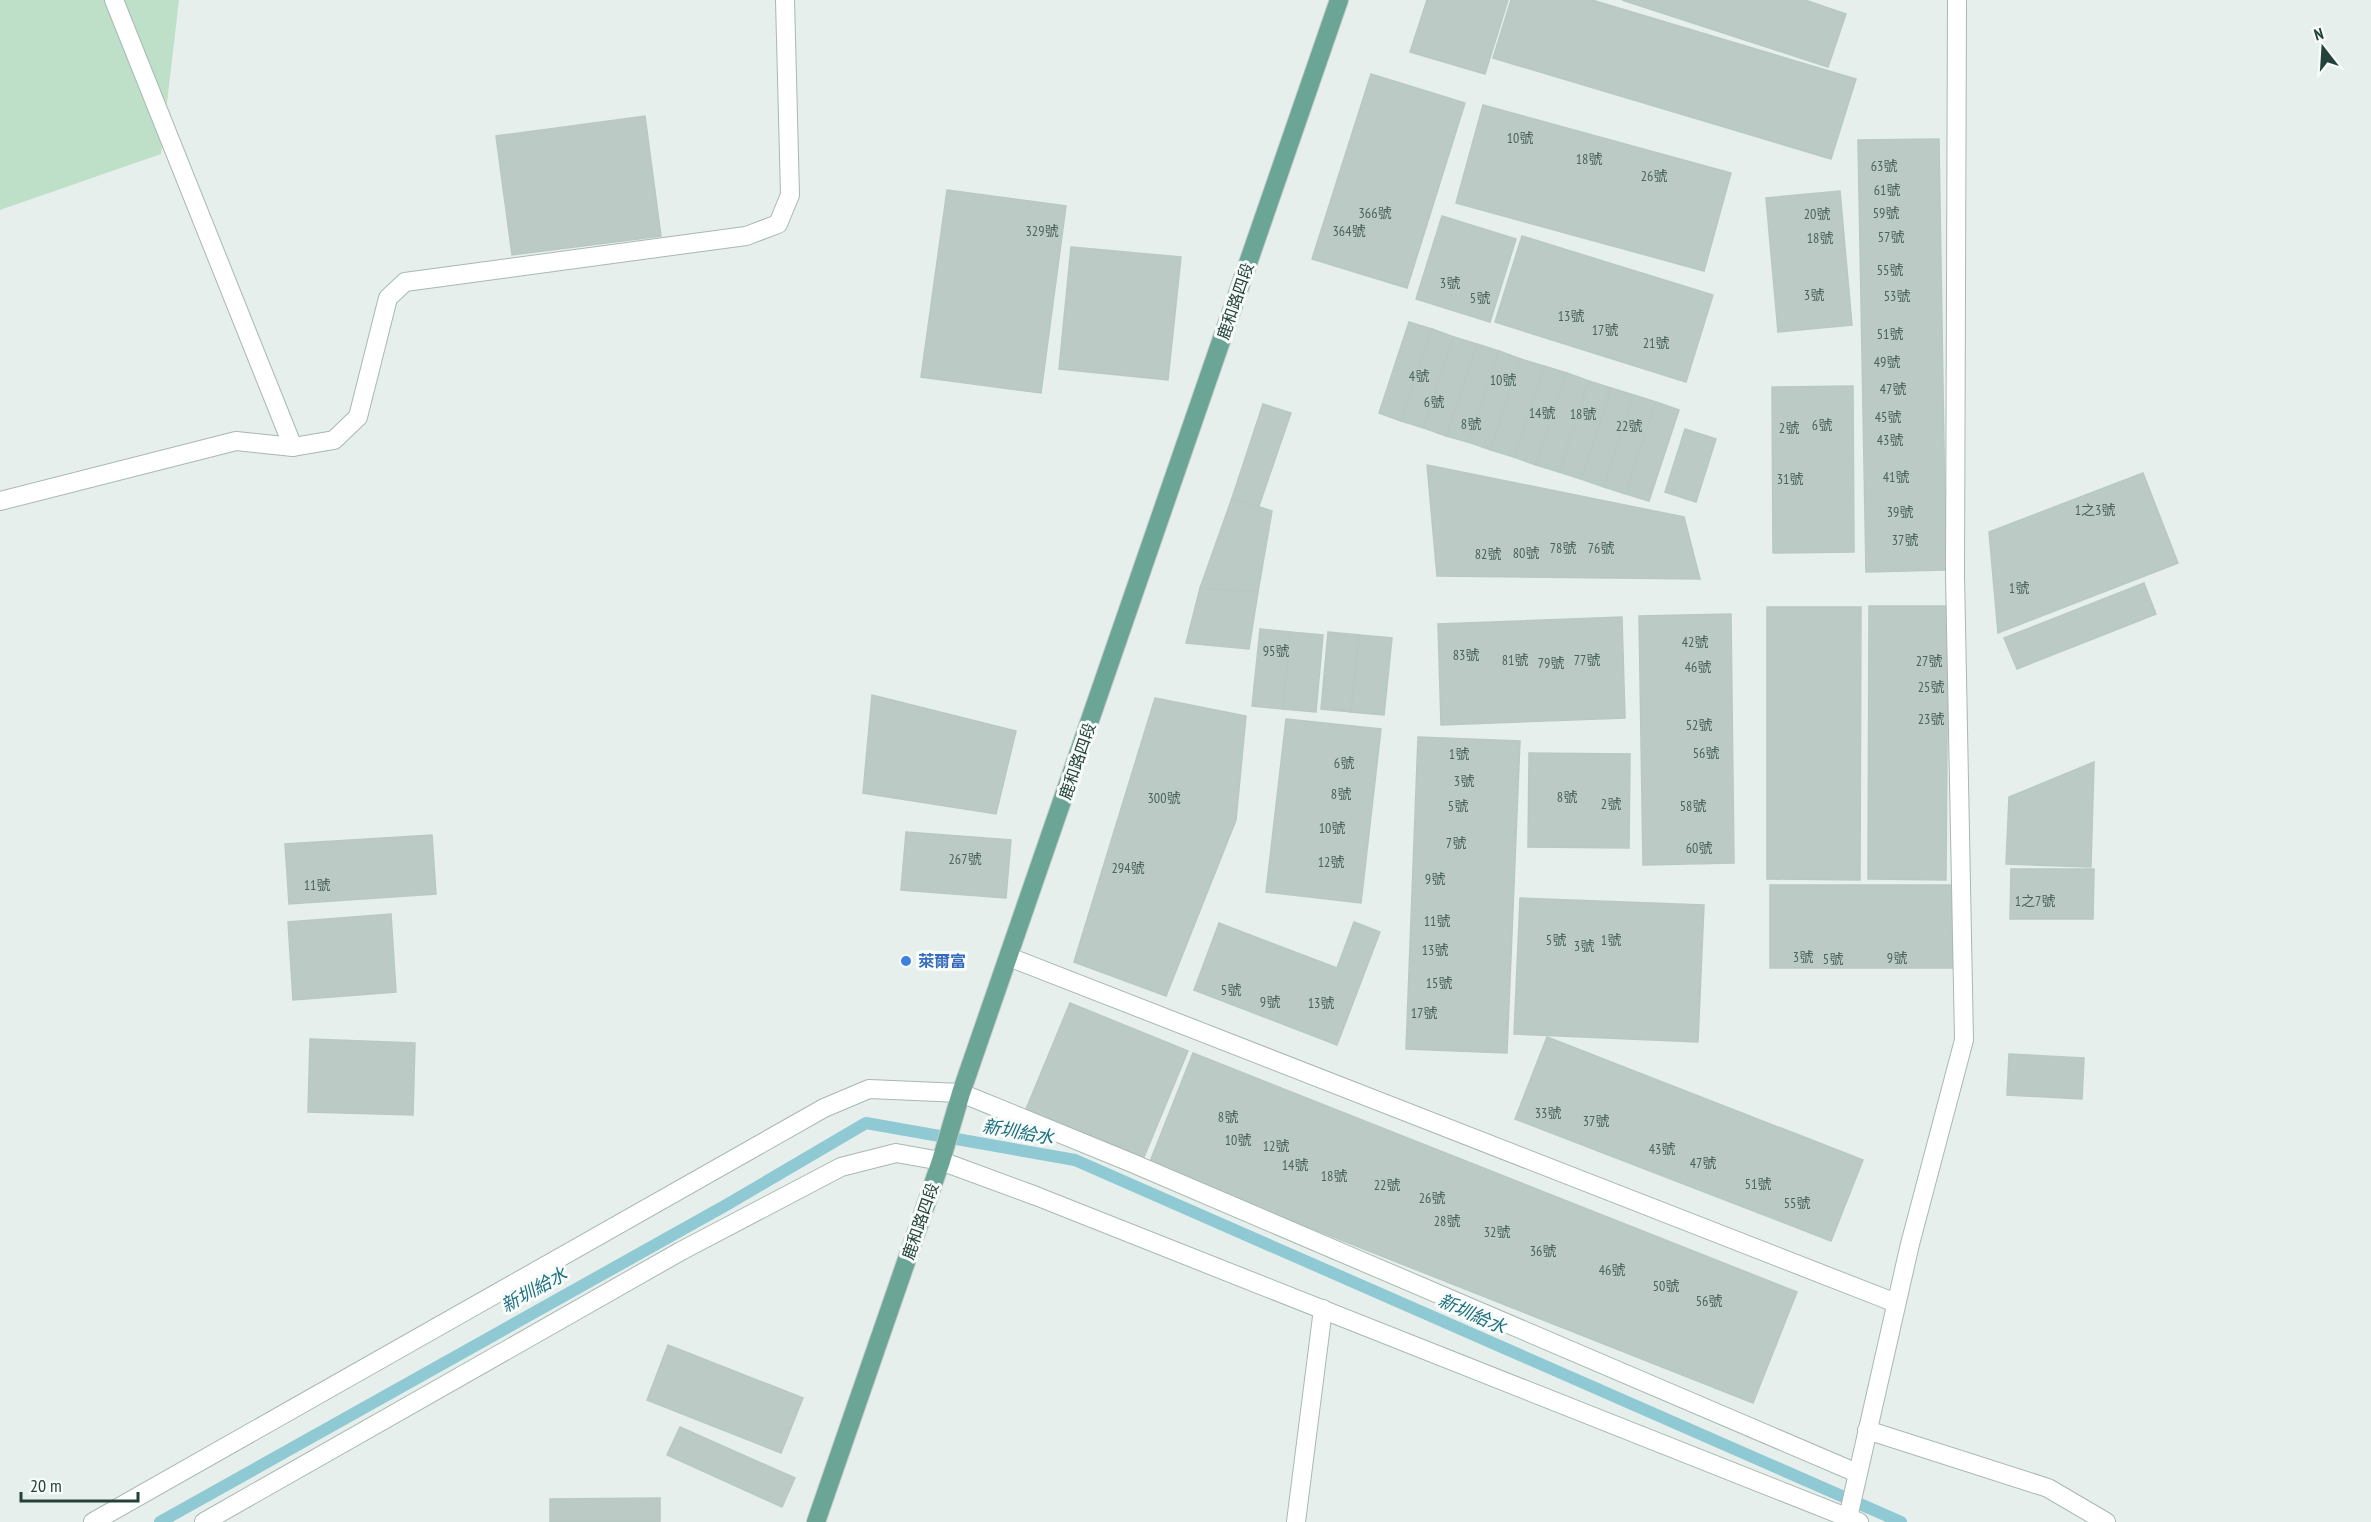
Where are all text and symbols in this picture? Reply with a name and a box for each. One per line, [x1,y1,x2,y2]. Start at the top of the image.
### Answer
north arrow [2293,18,2353,78]
text: N [2312,23,2326,44]
house number: 10號 [1507,129,1533,147]
house number: 18號 [1576,150,1602,168]
house number: 63號 [1871,157,1897,175]
house number: 26號 [1641,167,1667,185]
house number: 61號 [1874,181,1900,199]
house number: 366號 [1359,204,1391,222]
house number: 59號 [1873,204,1899,222]
house number: 20號 [1804,205,1830,223]
house number: 329號 [1026,222,1058,240]
house number: 364號 [1333,222,1365,240]
house number: 57號 [1878,228,1904,246]
house number: 18號 [1807,229,1833,247]
street label: 鹿和路四段 [1213,260,1257,342]
house number: 55號 [1877,261,1903,279]
house number: 3號 [1440,274,1460,292]
house number: 3號 [1804,286,1824,304]
house number: 53號 [1884,287,1910,305]
house number: 5號 [1470,289,1490,307]
house number: 13號 [1558,307,1584,325]
house number: 17號 [1592,321,1618,339]
house number: 51號 [1877,325,1903,343]
house number: 21號 [1643,334,1669,352]
house number: 49號 [1874,353,1900,371]
house number: 4號 [1409,367,1429,385]
house number: 10號 [1490,371,1516,389]
house number: 47號 [1880,380,1906,398]
house number: 6號 [1424,393,1444,411]
house number: 14號 [1529,404,1555,422]
house number: 18號 [1570,405,1596,423]
house number: 45號 [1875,408,1901,426]
house number: 8號 [1461,415,1481,433]
house number: 6號 [1812,416,1832,434]
house number: 22號 [1616,417,1642,435]
house number: 2號 [1779,419,1799,437]
house number: 43號 [1877,431,1903,449]
house number: 41號 [1883,468,1909,486]
house number: 31號 [1777,470,1803,488]
house number: 1之3號 [2075,501,2115,519]
house number: 39號 [1887,503,1913,521]
house number: 37號 [1892,531,1918,549]
house number: 78號 [1550,539,1576,557]
house number: 76號 [1588,539,1614,557]
house number: 80號 [1513,544,1539,562]
house number: 82號 [1475,545,1501,563]
house number: 1號 [2009,579,2029,597]
house number: 42號 [1682,633,1708,651]
house number: 95號 [1263,642,1289,660]
house number: 83號 [1453,646,1479,664]
house number: 81號 [1502,651,1528,669]
house number: 77號 [1574,651,1600,669]
house number: 27號 [1916,652,1942,670]
house number: 79號 [1538,654,1564,672]
house number: 46號 [1685,658,1711,676]
house number: 25號 [1918,678,1944,696]
house number: 23號 [1918,710,1944,728]
house number: 52號 [1686,716,1712,734]
street label: 鹿和路四段 [1055,720,1099,802]
house number: 56號 [1693,744,1719,762]
house number: 1號 [1449,745,1469,763]
house number: 6號 [1334,754,1354,772]
house number: 3號 [1454,772,1474,790]
house number: 8號 [1331,785,1351,803]
house number: 8號 [1557,788,1577,806]
house number: 300號 [1148,789,1180,807]
house number: 2號 [1601,795,1621,813]
house number: 5號 [1448,797,1468,815]
house number: 58號 [1680,797,1706,815]
house number: 10號 [1319,819,1345,837]
house number: 7號 [1446,834,1466,852]
house number: 60號 [1686,839,1712,857]
house number: 267號 [949,850,981,868]
house number: 12號 [1318,853,1344,871]
house number: 294號 [1112,859,1144,877]
house number: 9號 [1425,870,1445,888]
house number: 11號 [304,876,330,894]
house number: 1之7號 [2015,892,2055,910]
house number: 11號 [1424,912,1450,930]
house number: 5號 [1546,931,1566,949]
house number: 1號 [1601,931,1621,949]
house number: 3號 [1574,937,1594,955]
house number: 13號 [1422,941,1448,959]
house number: 3號 [1793,948,1813,966]
house number: 9號 [1887,949,1907,967]
house number: 5號 [1823,950,1843,968]
place label: 萊爾富 [918,951,966,971]
marker: 萊爾富 [899,954,913,968]
house number: 15號 [1426,974,1452,992]
house number: 5號 [1221,981,1241,999]
house number: 9號 [1260,993,1280,1011]
house number: 13號 [1308,994,1334,1012]
house number: 17號 [1411,1004,1437,1022]
house number: 33號 [1535,1104,1561,1122]
house number: 8號 [1218,1108,1238,1126]
house number: 37號 [1583,1112,1609,1130]
water label: 新圳給水 [981,1114,1057,1149]
house number: 10號 [1225,1131,1251,1149]
house number: 12號 [1263,1137,1289,1155]
house number: 43號 [1649,1140,1675,1158]
house number: 47號 [1690,1154,1716,1172]
house number: 14號 [1282,1156,1308,1174]
house number: 18號 [1321,1167,1347,1185]
house number: 51號 [1745,1175,1771,1193]
house number: 22號 [1374,1176,1400,1194]
street label: 鹿和路四段 [898,1180,942,1262]
house number: 26號 [1419,1189,1445,1207]
house number: 55號 [1784,1194,1810,1212]
house number: 28號 [1434,1212,1460,1230]
house number: 32號 [1484,1223,1510,1241]
house number: 36號 [1530,1242,1556,1260]
house number: 46號 [1599,1261,1625,1279]
water label: 新圳給水 [497,1262,572,1317]
house number: 50號 [1653,1277,1679,1295]
water label: 新圳給水 [1435,1288,1511,1339]
house number: 56號 [1696,1292,1722,1310]
scale bar [21,1465,138,1503]
text: 20 m [30,1474,62,1497]

